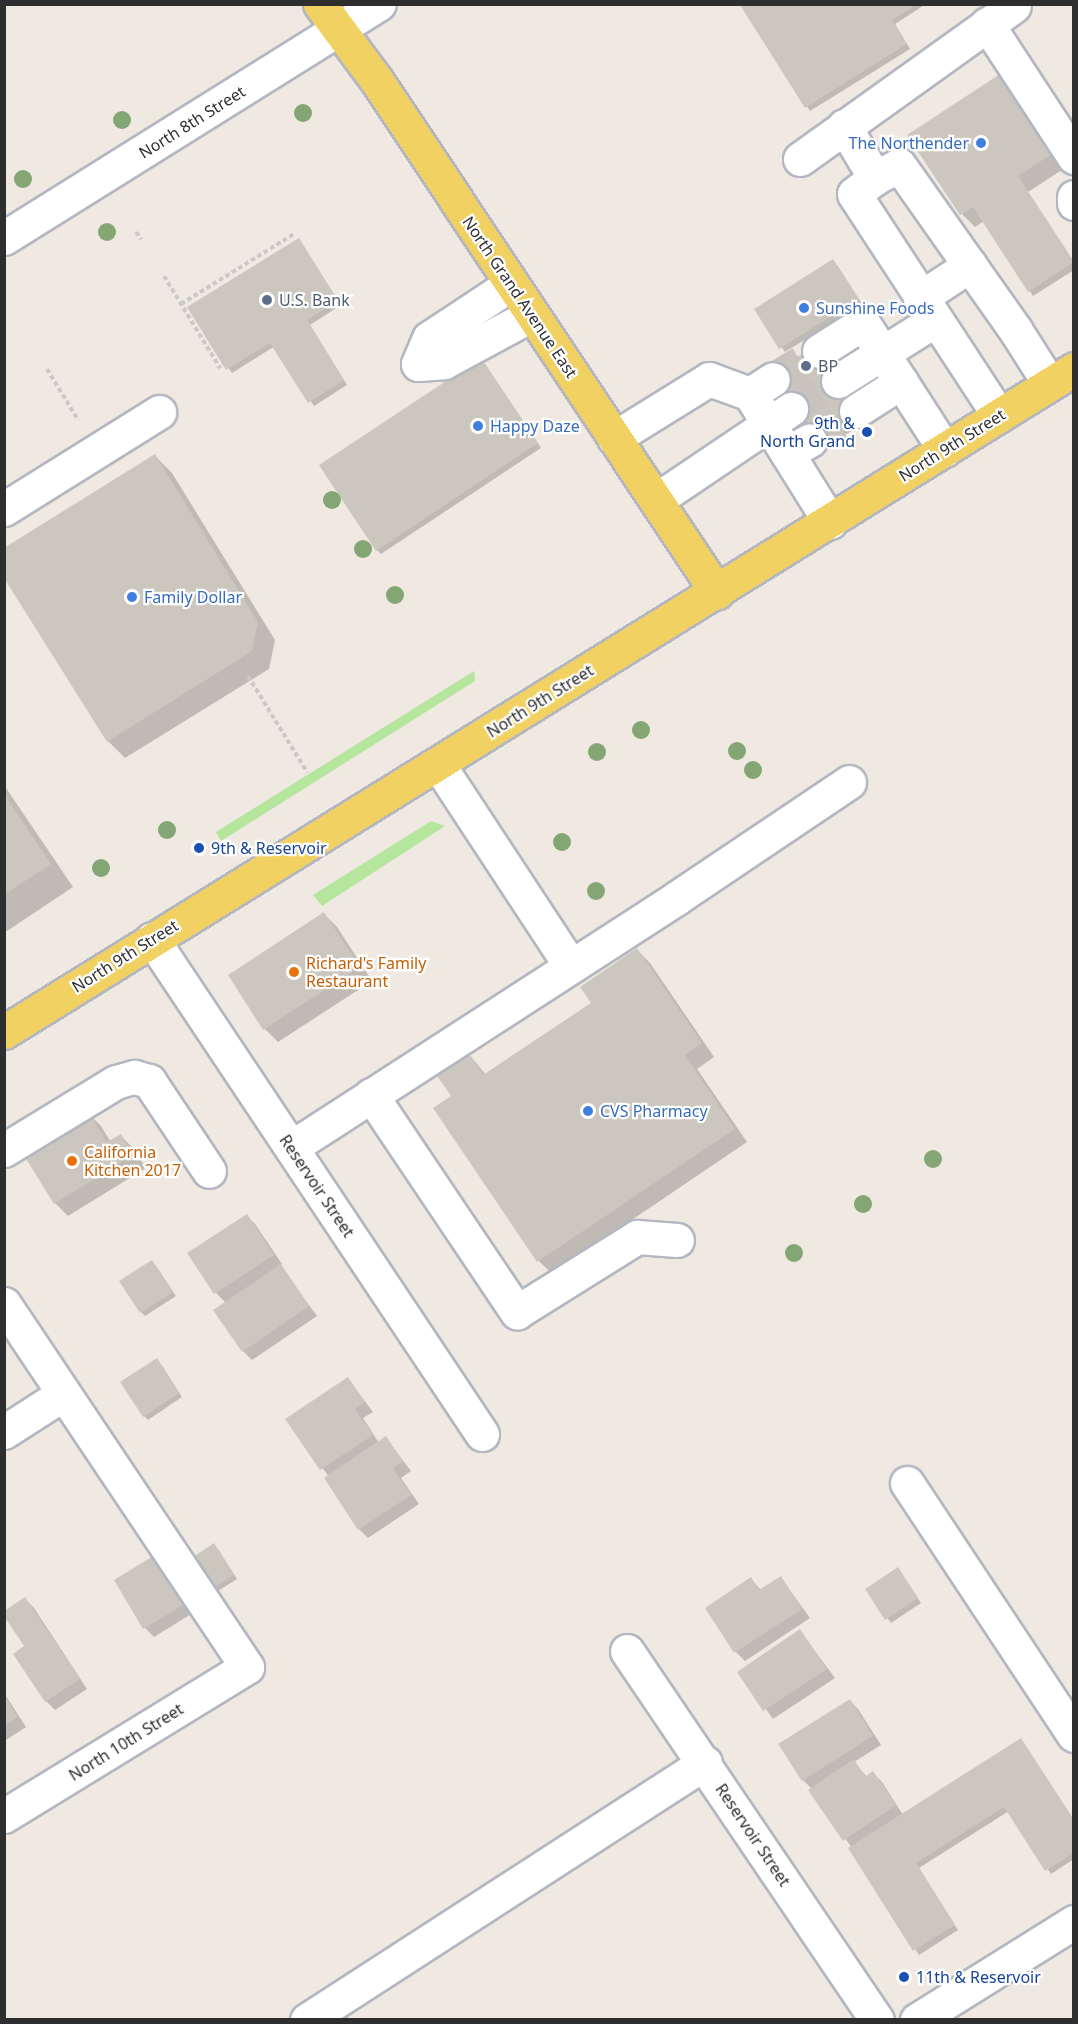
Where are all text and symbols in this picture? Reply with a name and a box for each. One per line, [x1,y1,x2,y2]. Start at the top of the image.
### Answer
street label: North 8th Street [135,82,249,162]
place label: The Northender [849,133,969,153]
marker: The Northender [974,136,988,150]
street label: North Grand Avenue East [459,213,581,381]
place label: U.S. Bank [279,290,350,310]
marker: U.S. Bank [260,293,274,307]
place label: Sunshine Foods [816,298,934,318]
marker: Sunshine Foods [797,301,811,315]
place label: BP [818,356,838,376]
marker: BP [799,359,813,373]
street label: North 9th Street [895,405,1009,485]
place label: 9th & North Grand [760,413,855,451]
place label: Happy Daze [490,416,580,436]
marker: Happy Daze [471,419,485,433]
marker: 9th & North Grand [860,425,874,439]
place label: Family Dollar [144,587,242,607]
marker: Family Dollar [125,590,139,604]
street label: North 9th Street [483,661,597,741]
place label: 9th & Reservoir [211,838,327,858]
marker: 9th & Reservoir [192,841,206,855]
street label: North 9th Street [68,916,182,996]
place label: Richard's Family Restaurant [306,953,426,991]
marker: Richard's Family Restaurant [287,965,301,979]
place label: CVS Pharmacy [600,1101,708,1121]
marker: CVS Pharmacy [581,1104,595,1118]
street label: Reservoir Street [276,1131,358,1241]
place label: California Kitchen 2017 [84,1142,181,1180]
marker: California Kitchen 2017 [65,1154,79,1168]
street label: North 10th Street [65,1699,187,1785]
street label: Reservoir Street [712,1780,794,1890]
place label: 11th & Reservoir [916,1967,1041,1987]
marker: 11th & Reservoir [897,1970,911,1984]

